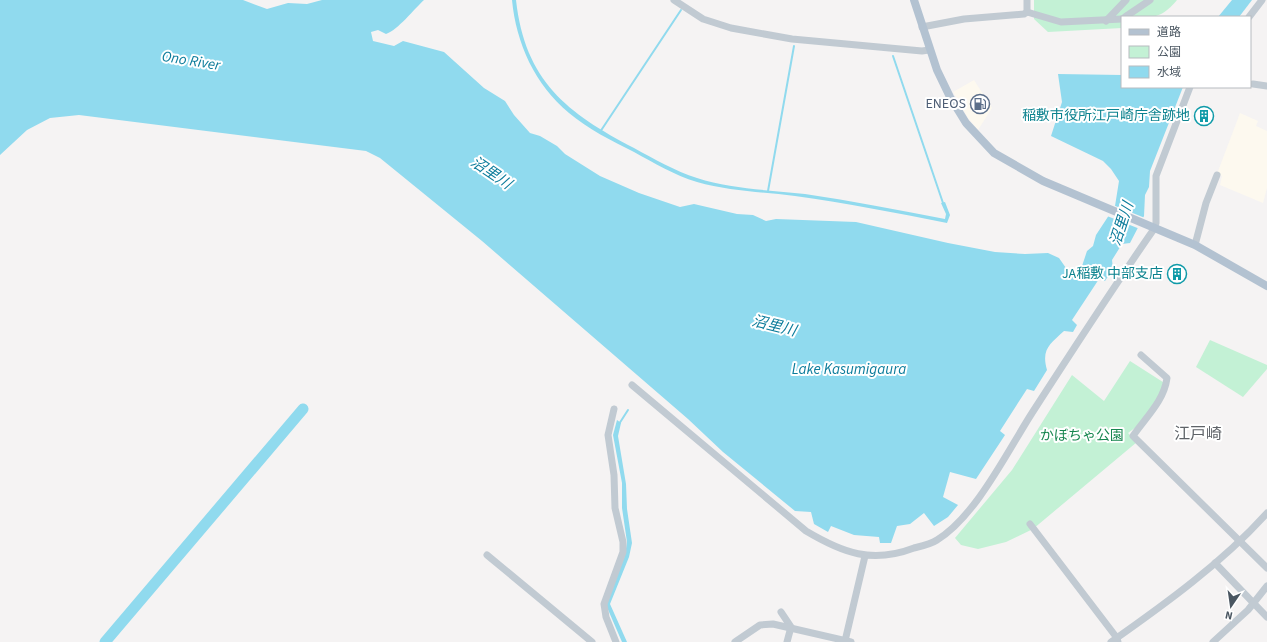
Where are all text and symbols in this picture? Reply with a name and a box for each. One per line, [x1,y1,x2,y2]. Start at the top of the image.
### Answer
legend [1121,16,1251,88]
text: 道路 [1157,24,1181,41]
text: 公園 [1157,44,1181,61]
water label: Ono River [160,46,223,76]
text: 水域 [1157,64,1181,81]
fuel station icon: ENEOS [969,93,991,115]
place label: ENEOS [925,94,966,114]
building icon: 稲敷市役所江戸崎庁舎跡地 [1193,105,1215,127]
place label: 稲敷市役所江戸崎庁舎跡地 [1022,106,1190,126]
water label: 沼里川 [466,152,517,195]
water label: 沼里川 [1105,197,1140,249]
building icon: JA稲敷 中部支店 [1166,263,1188,285]
place label: JA稲敷 中部支店 [1062,264,1163,284]
water label: 沼里川 [750,310,800,342]
water label: Lake Kasumigaura [792,359,906,380]
district label: 江戸崎 [1174,423,1222,445]
park label: かぼちゃ公園 [1040,426,1124,446]
north arrow [1211,586,1251,626]
text: N [1224,607,1234,623]

